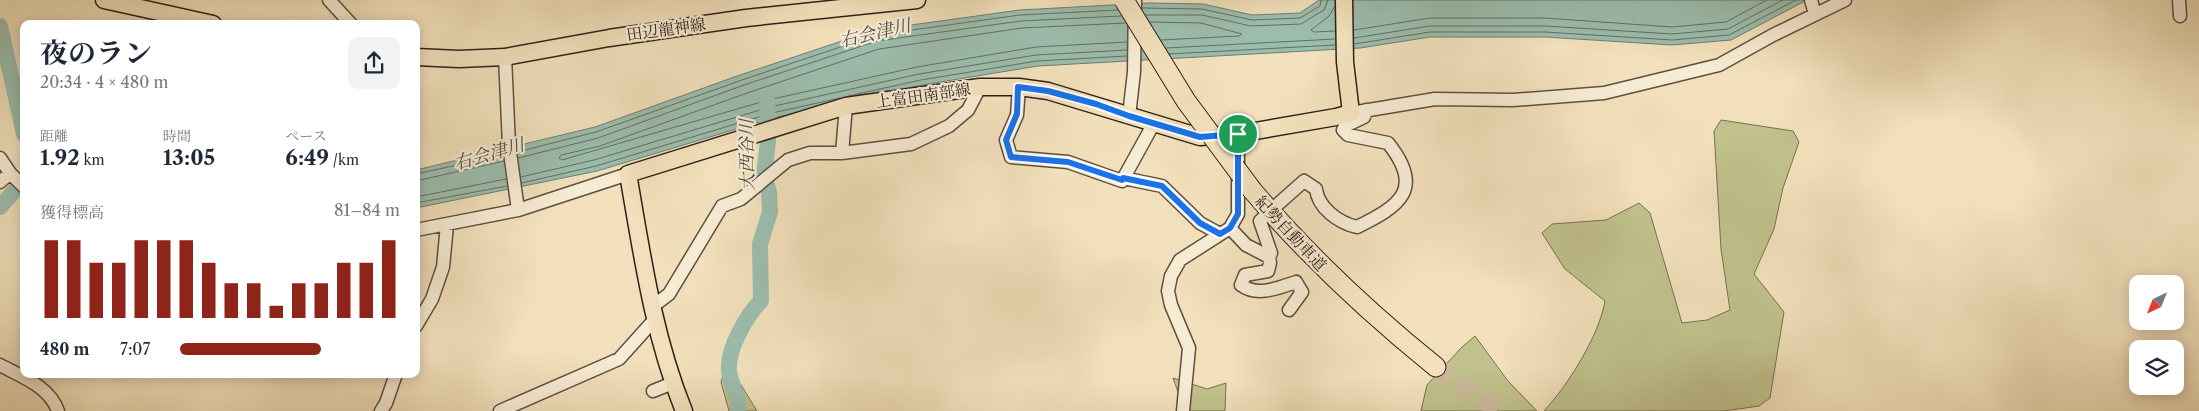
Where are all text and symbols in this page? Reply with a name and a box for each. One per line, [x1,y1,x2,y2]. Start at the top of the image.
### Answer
street label: 田辺龍神線 [625,14,707,44]
water label: 右会津川 [837,14,915,52]
text: 夜のラン [40,36,152,70]
button: share [348,37,400,89]
text: 20:34 · 4 × 480 m [40,72,168,92]
street label: 上富田南部線 [874,78,972,112]
pin [1217,113,1259,155]
water label: 大西谷川 [735,117,759,191]
icon: arrive [1224,120,1252,148]
text: 距離 [40,127,68,145]
text: 時間 [163,127,191,145]
text: ペース [285,127,327,145]
water label: 右会津川 [451,133,529,174]
text: 1.92 [40,145,80,170]
text: 13:05 [163,145,215,170]
text: 6:49 [285,145,329,170]
text: km [80,151,105,169]
text: /km [329,151,359,169]
street label: 紀勢自動車道 [1251,191,1331,275]
text: 81–84 m [334,200,400,220]
text: 獲得標高 [40,202,104,222]
north arrow [2129,275,2184,330]
map controls [2129,275,2184,395]
text: 480 m [40,339,89,359]
text: 7:07 [120,339,150,359]
button: layers [2129,340,2184,395]

